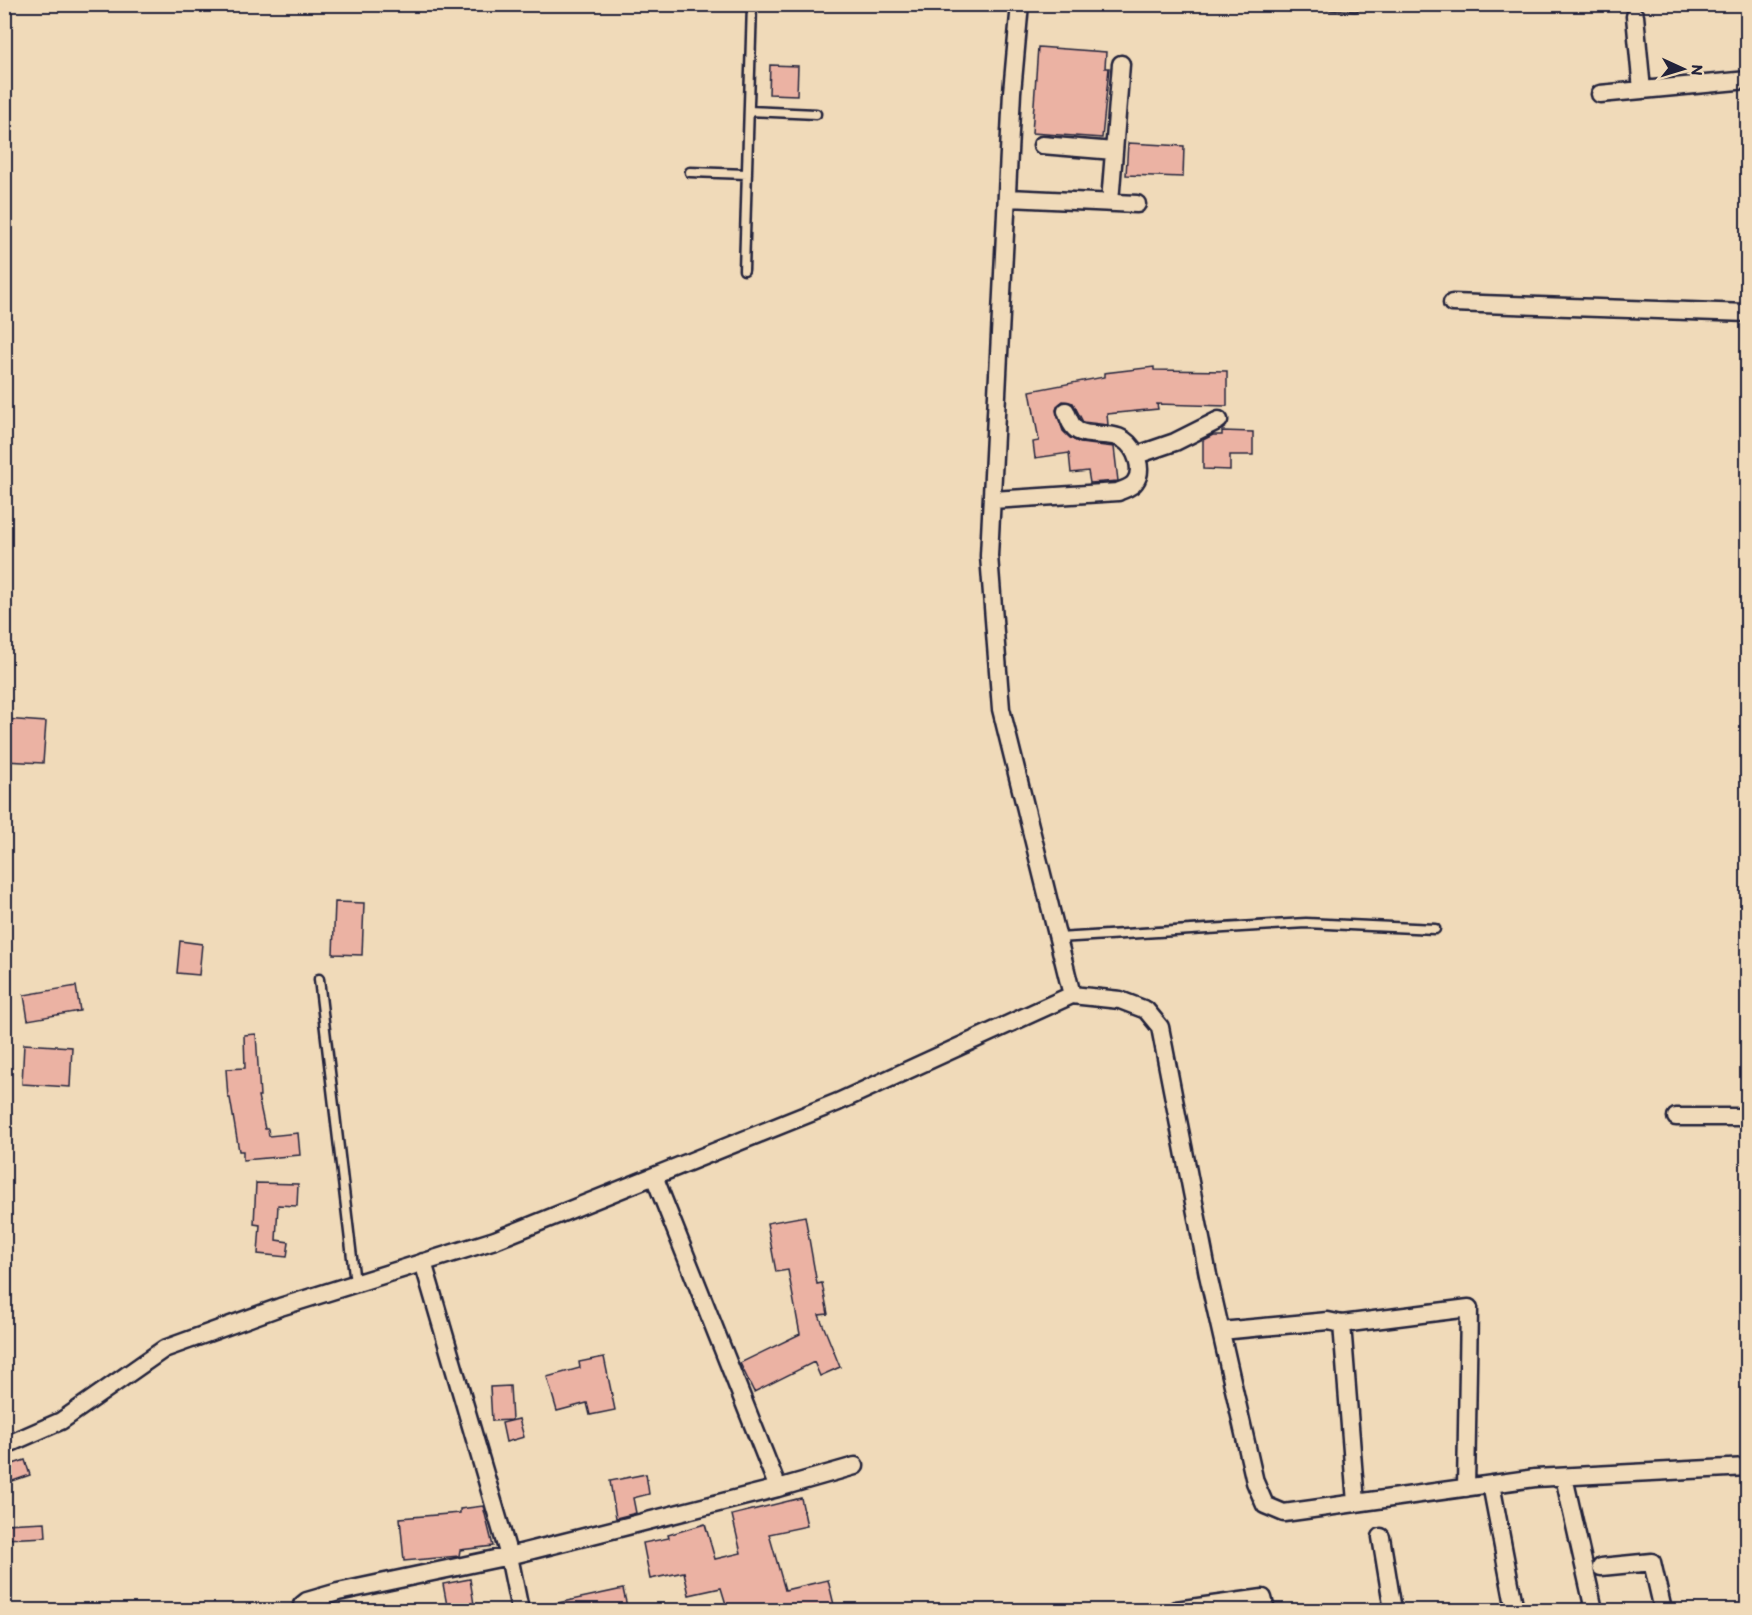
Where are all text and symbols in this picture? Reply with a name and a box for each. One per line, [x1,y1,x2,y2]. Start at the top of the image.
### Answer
north arrow [1653,39,1713,99]
text: N [1688,64,1707,76]

